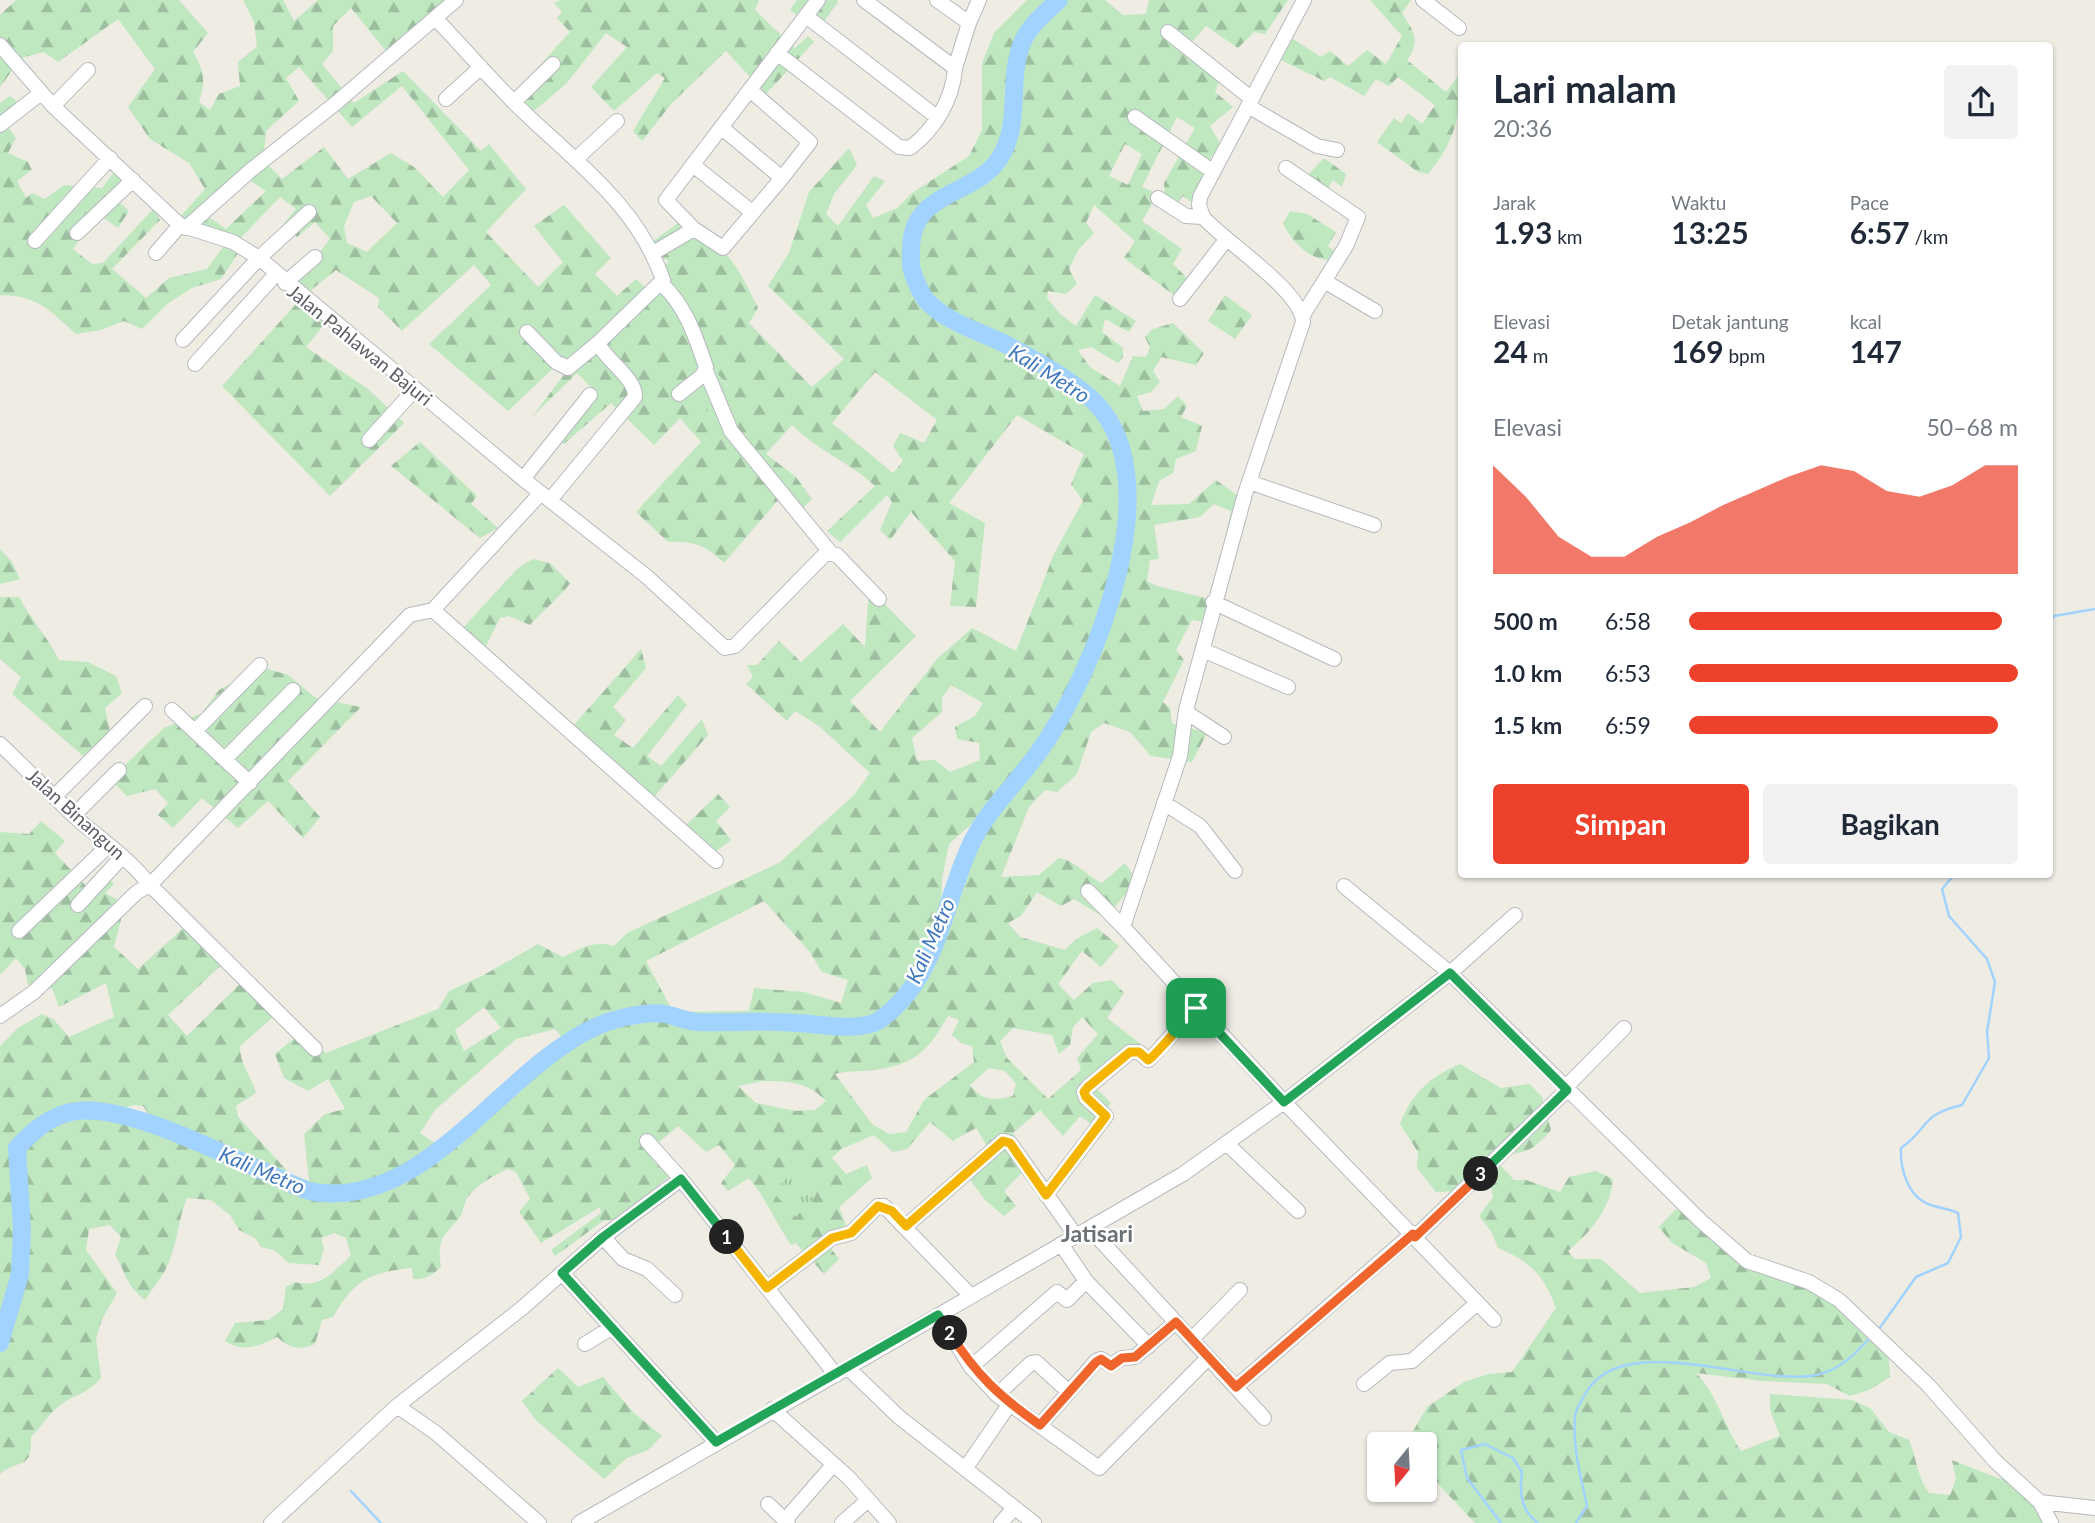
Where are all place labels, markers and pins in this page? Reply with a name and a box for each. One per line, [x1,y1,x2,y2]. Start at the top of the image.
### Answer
pin [1166,978,1226,1038]
pin: 3 [1464,1156,1498,1192]
pin: 1 [710,1220,744,1254]
pin: 2 [932,1316,968,1350]

